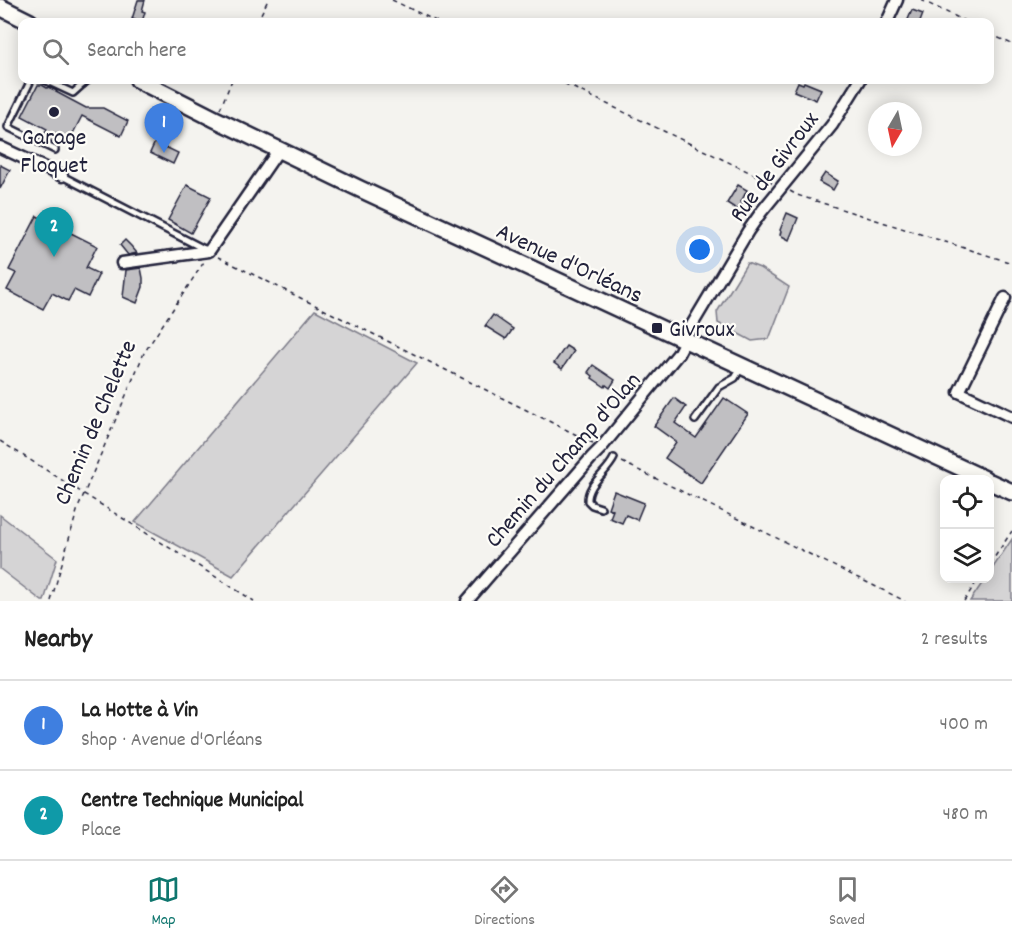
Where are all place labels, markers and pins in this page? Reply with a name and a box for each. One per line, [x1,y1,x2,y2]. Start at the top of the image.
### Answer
pin: 1 [144,104,184,153]
marker: Garage Floquet [47,105,61,119]
place label: Garage Floquet [20,122,88,184]
pin: 2 [34,208,74,257]
place label: Givroux [669,314,734,348]
marker: Givroux [650,321,664,335]

